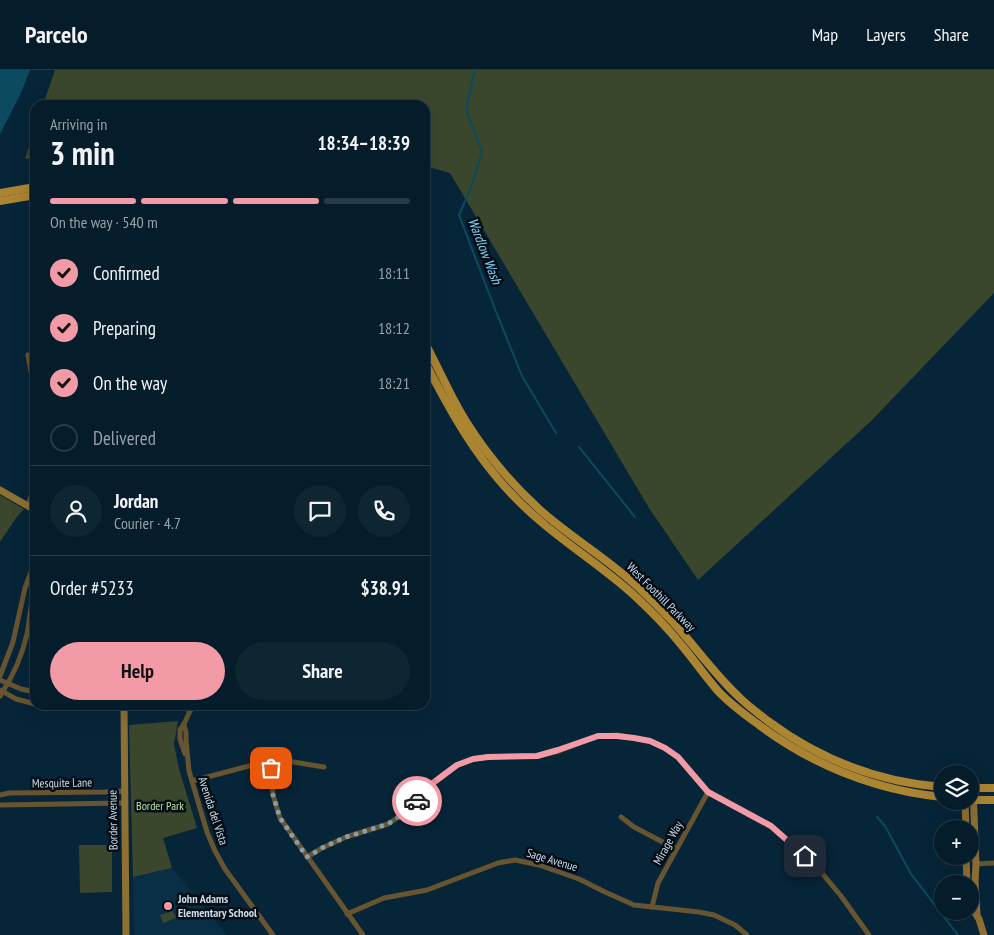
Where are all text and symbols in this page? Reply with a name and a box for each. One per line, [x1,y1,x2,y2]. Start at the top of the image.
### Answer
text: Parcelo [25,19,88,50]
text: Map [812,23,838,46]
text: Layers [866,23,906,46]
text: Share [934,23,969,46]
text: Arriving in [50,114,107,134]
text: 18:34–18:39 [317,131,410,155]
text: 3 min [50,132,115,174]
text: On the way · 540 m [50,212,158,232]
water label: Wardlow Wash [464,215,506,288]
icon: check [50,259,78,287]
text: Confirmed [93,261,160,285]
text: 18:11 [378,263,410,283]
icon: check [50,314,78,342]
text: Preparing [93,316,156,340]
text: 18:12 [378,318,410,338]
icon: check [50,369,78,397]
text: On the way [93,371,167,395]
text: 18:21 [378,373,410,393]
text: Delivered [93,426,156,450]
button: person [50,485,102,537]
button: chat [294,485,346,537]
button: phone [358,485,410,537]
text: Jordan [114,489,158,513]
text: Courier · 4.7 [114,513,181,533]
street label: West Foothill Parkway [624,559,699,635]
text: Order #5233 [50,576,134,600]
text: $38.91 [361,576,410,600]
button: Help [50,642,225,700]
button: Share [235,642,410,700]
pin [250,747,292,789]
icon: bag [257,754,285,782]
map controls [934,765,979,920]
button: layers [934,765,979,810]
street label: Mesquite Lane [32,774,92,791]
street label: Avenida del Vista [195,775,232,847]
courier [392,776,442,826]
icon: car [403,787,431,815]
street label: Border Avenue [104,790,121,850]
park label: Border Park [136,798,184,813]
street label: Mirage Way [649,818,686,867]
button: + [934,820,979,865]
pin [784,835,826,877]
icon: home [791,842,819,870]
street label: Sage Avenue [525,845,580,874]
button: − [934,875,979,920]
place label: John Adams Elementary School [177,891,257,920]
marker: John Adams Elementary School [162,900,174,912]

